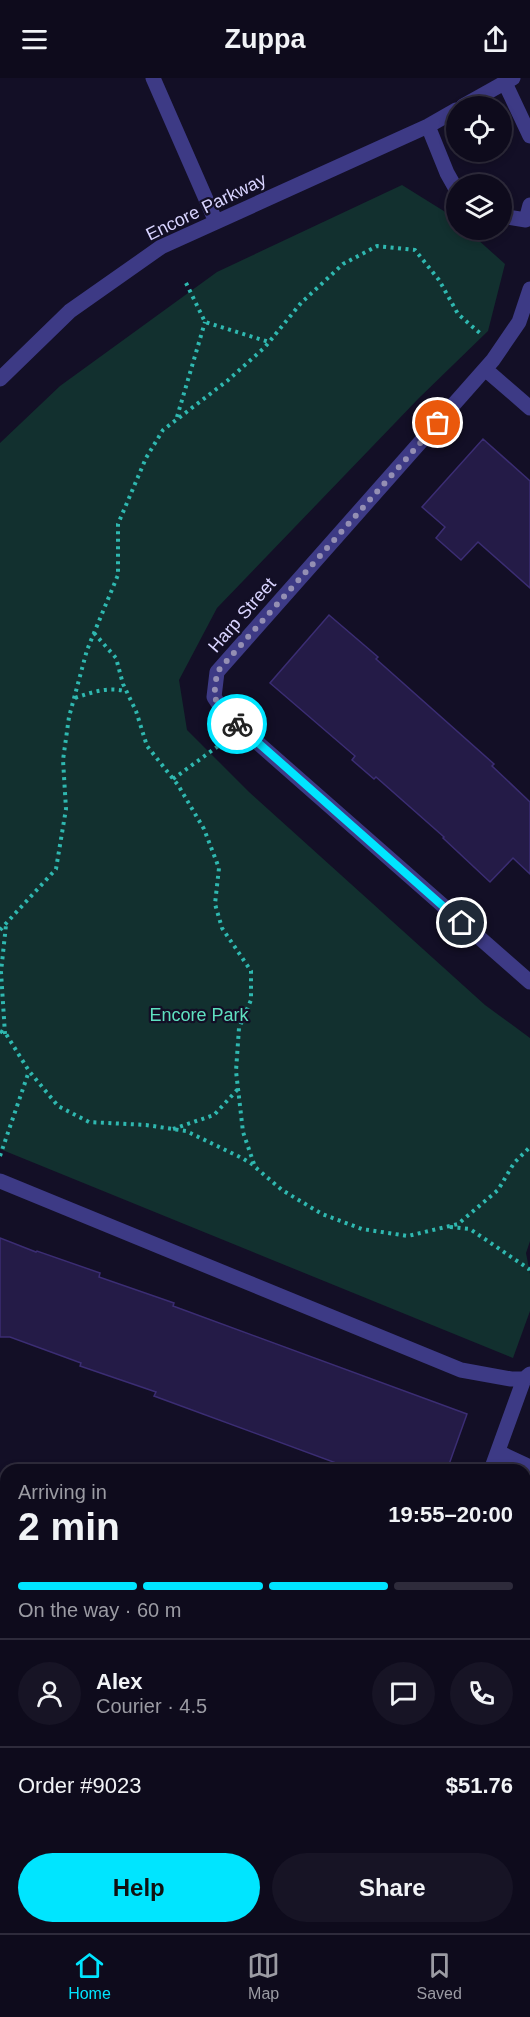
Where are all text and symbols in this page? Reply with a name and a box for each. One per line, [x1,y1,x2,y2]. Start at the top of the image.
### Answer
icon: menu [18,23,51,56]
icon: share [479,23,512,56]
text: Zuppa [225,24,306,54]
map controls [446,96,512,240]
button: locate [446,96,512,162]
street label: Encore Parkway [143,169,269,245]
button: layers [446,174,512,240]
pin [412,397,463,448]
icon: bag [421,406,454,439]
street label: Harp Street [204,574,280,656]
courier [207,694,267,754]
icon: bike [221,708,254,741]
pin [436,897,487,948]
icon: home [445,906,478,939]
park label: Encore Park [149,1005,250,1025]
text: Arriving in [18,1481,107,1503]
text: 19:55–20:00 [388,1502,513,1527]
text: 2 min [18,1505,120,1548]
text: On the way · 60 m [18,1599,181,1621]
button: person [18,1662,81,1725]
button: chat [372,1662,435,1725]
button: phone [450,1662,513,1725]
text: Alex [96,1669,142,1694]
text: Courier · 4.5 [96,1695,207,1717]
text: Order #9023 [18,1773,142,1798]
text: $51.76 [446,1773,513,1798]
button: Help [18,1853,260,1922]
button: Share [272,1853,513,1922]
tab: Home [68,1949,111,2003]
tab: Map [247,1949,280,2003]
tab: Saved [416,1949,462,2003]

